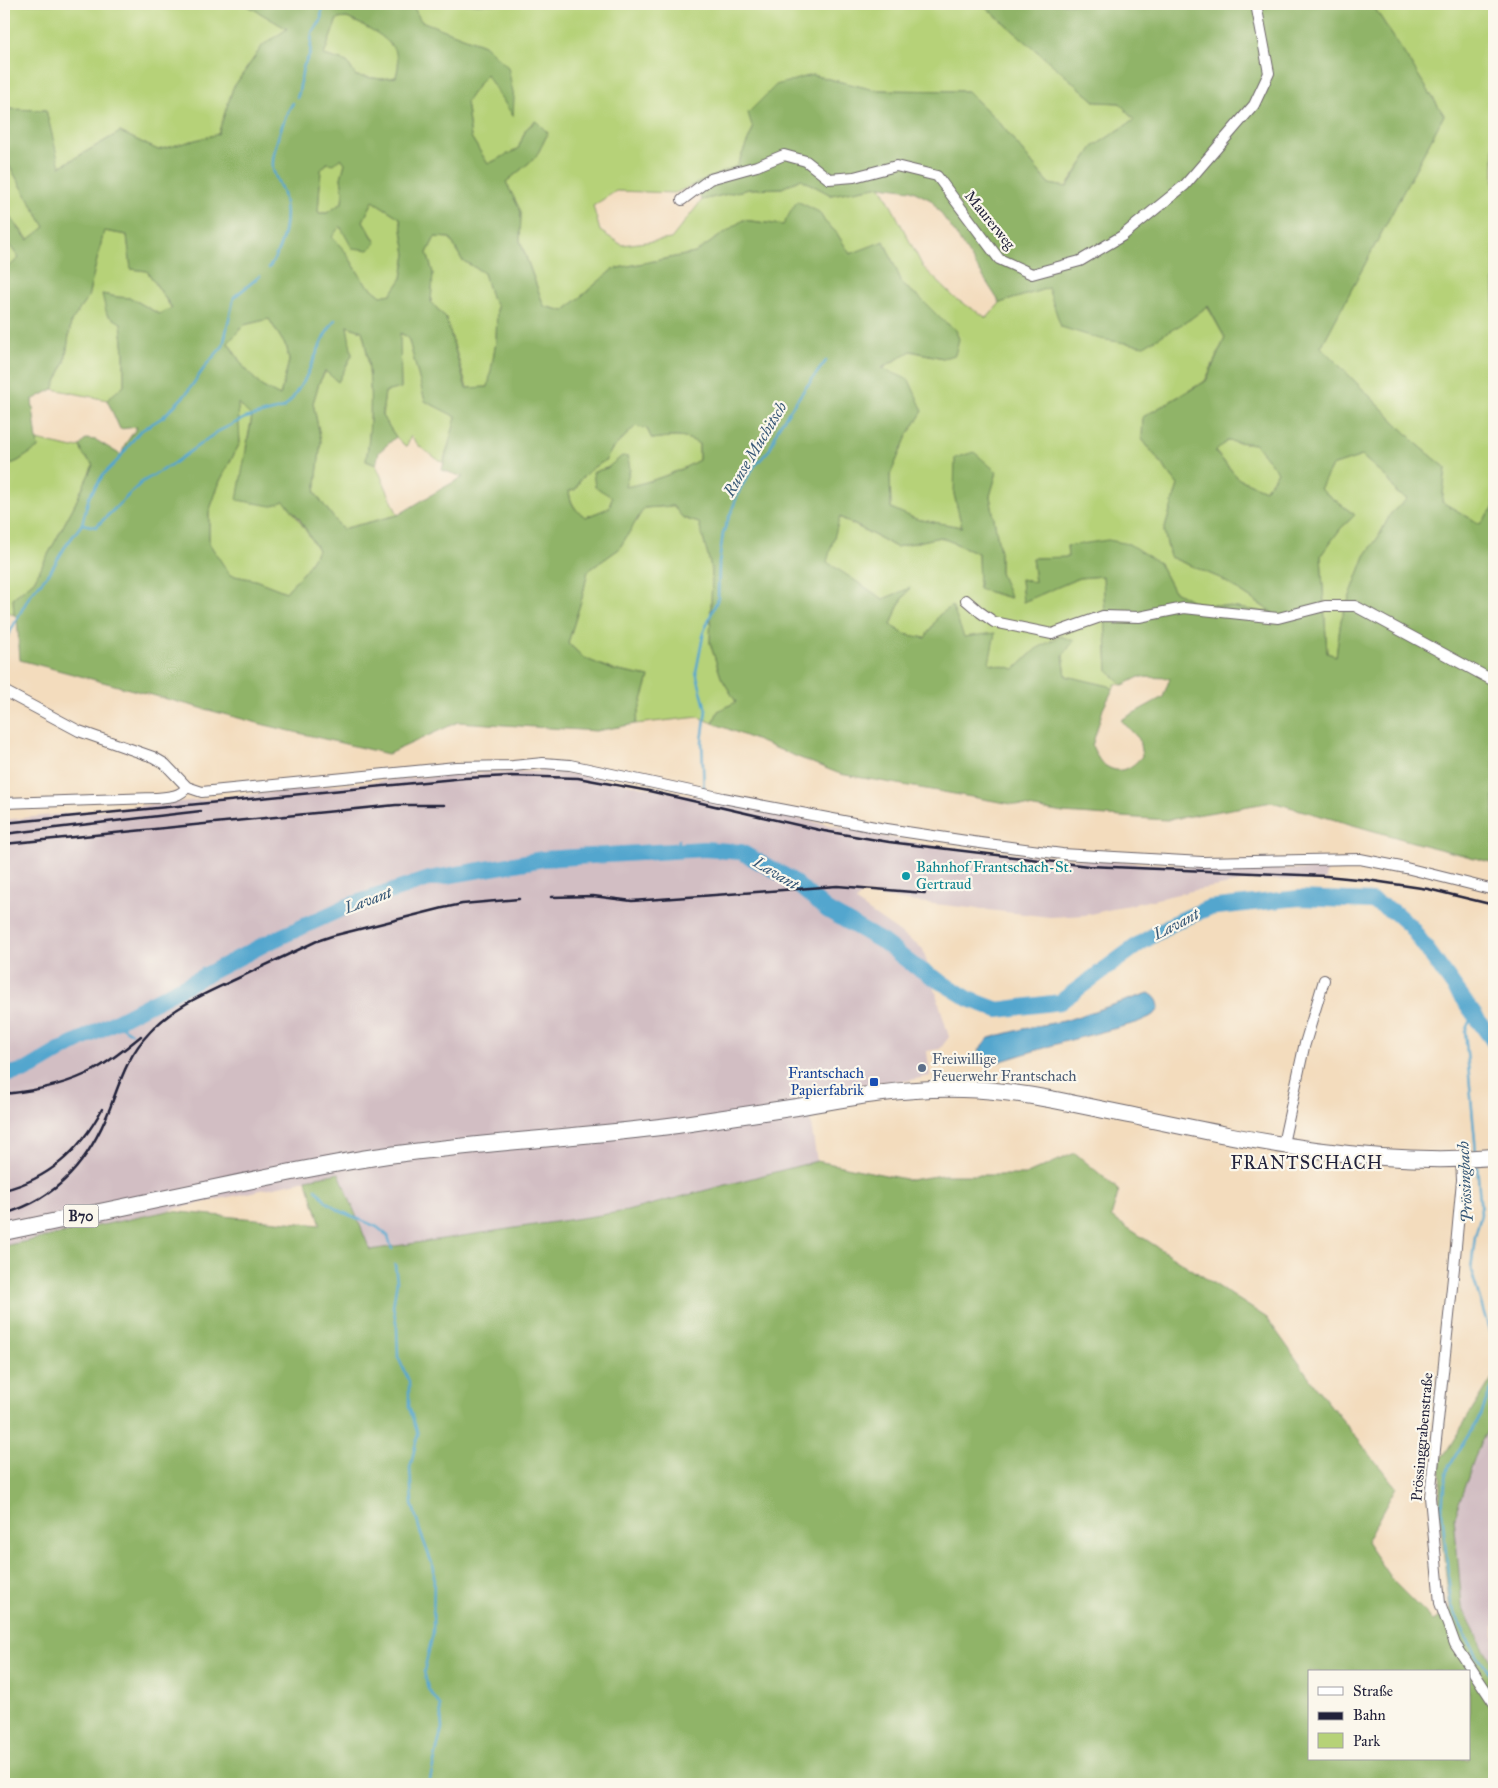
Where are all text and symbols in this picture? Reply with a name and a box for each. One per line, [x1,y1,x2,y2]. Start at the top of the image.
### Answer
street label: Maurerweg [961,187,1020,254]
water label: Runse Muchitsch [719,398,791,501]
water label: Lavant [749,852,803,894]
place label: Bahnhof Frantschach-St. Gertraud [916,858,1072,893]
marker: Bahnhof Frantschach-St. Gertraud [900,870,912,882]
water label: Lavant [341,882,395,918]
water label: Lavant [1149,904,1203,944]
place label: Freiwillige Feuerwehr Frantschach [932,1050,1077,1085]
marker: Freiwillige Feuerwehr Frantschach [916,1062,928,1074]
place label: Frantschach Papierfabrik [788,1064,865,1099]
marker: Frantschach Papierfabrik [868,1076,880,1088]
water label: Prössingbach [1453,1141,1477,1223]
district label: FRANTSCHACH [1231,1152,1383,1174]
road number: B70 [64,1204,98,1228]
street label: Prössinggrabenstraße [1407,1372,1437,1502]
legend [1308,1670,1470,1760]
text: Straße [1353,1682,1393,1700]
text: Bahn [1353,1706,1386,1724]
text: Park [1353,1732,1380,1750]

